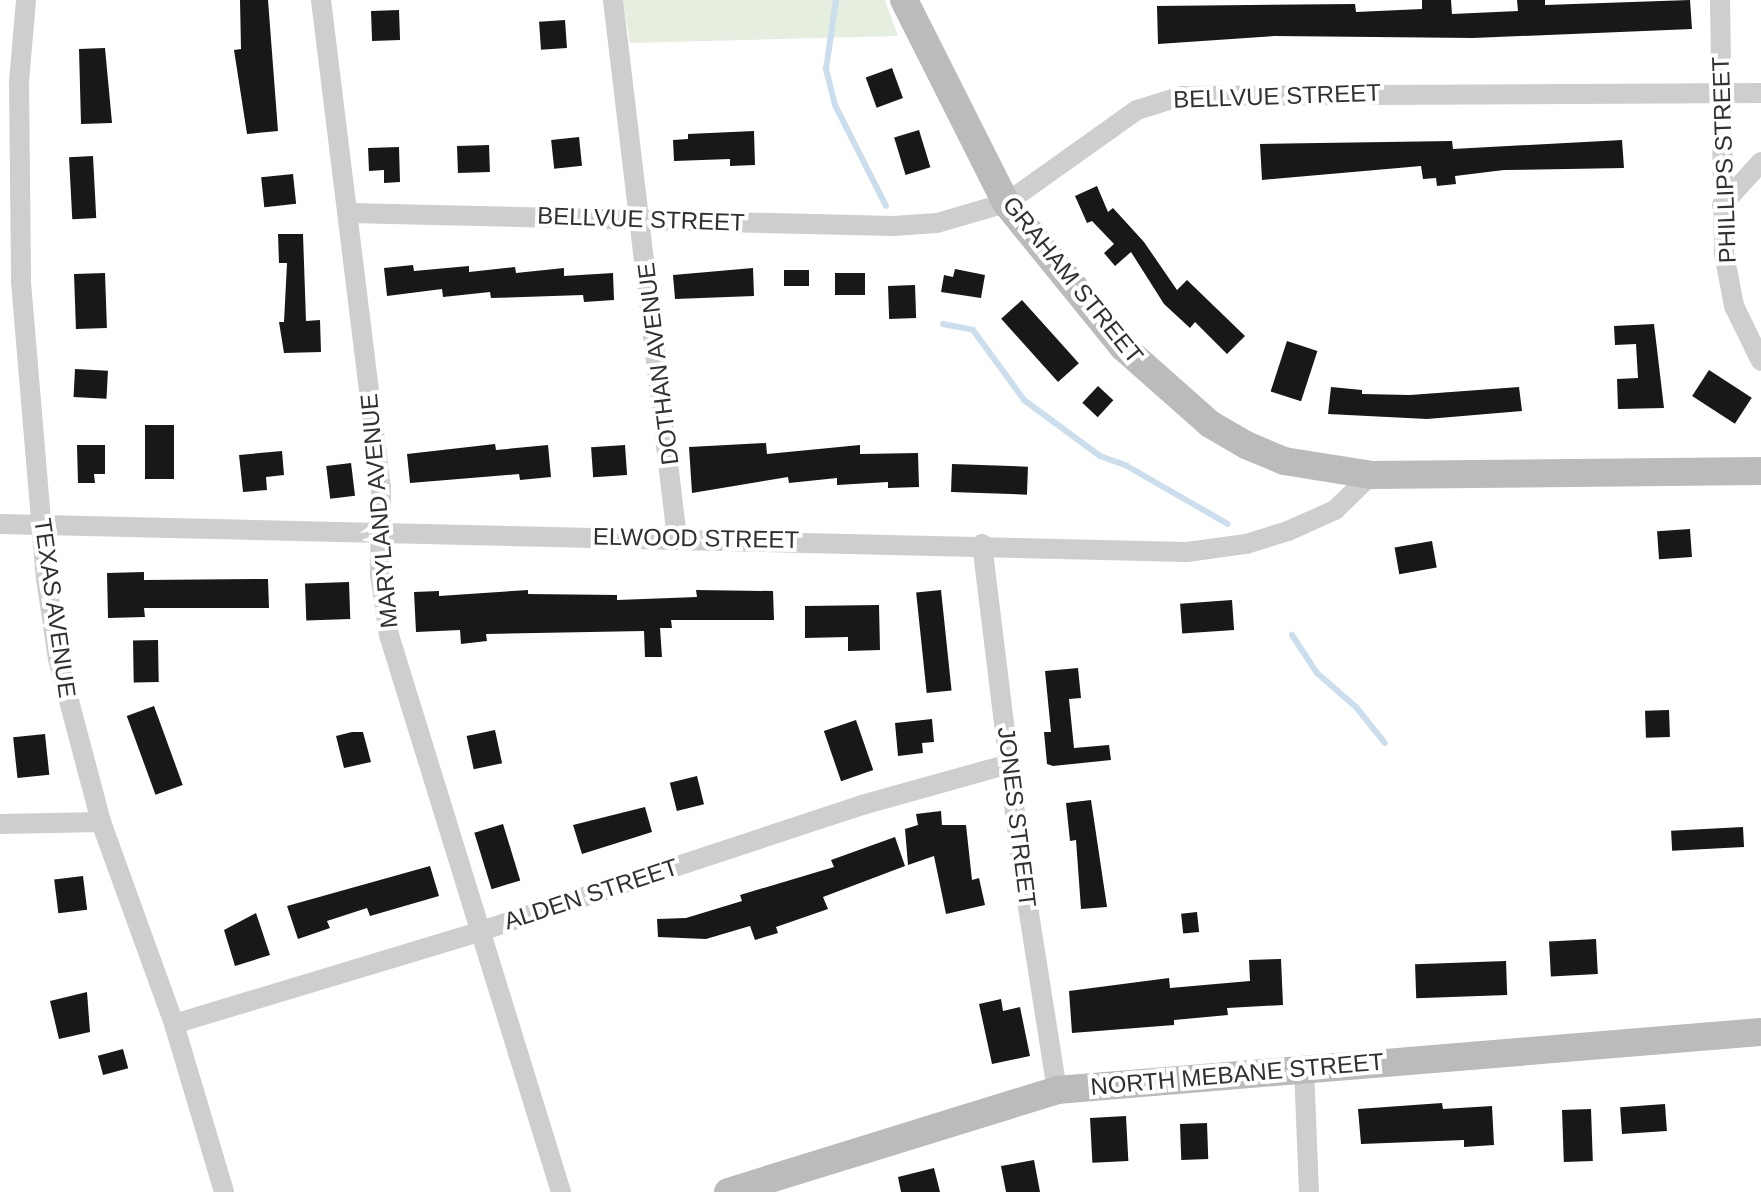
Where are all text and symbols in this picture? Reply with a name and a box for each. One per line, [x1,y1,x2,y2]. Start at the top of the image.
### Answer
street label: PHILLIPS STREET [1706,56,1742,264]
street label: BELLVUE STREET [1173,78,1381,114]
street label: GRAHAM STREET [997,191,1149,369]
street label: BELLVUE STREET [537,201,745,237]
street label: DOTHAN AVENUE [631,261,685,467]
street label: MARYLAND AVENUE [354,392,404,630]
street label: TEXAS AVENUE [28,516,82,700]
street label: ELWOOD STREET [593,522,799,554]
street label: JONES STREET [992,725,1042,909]
street label: ALDEN STREET [500,852,682,936]
street label: NORTH MEBANE STREET [1089,1047,1385,1101]

